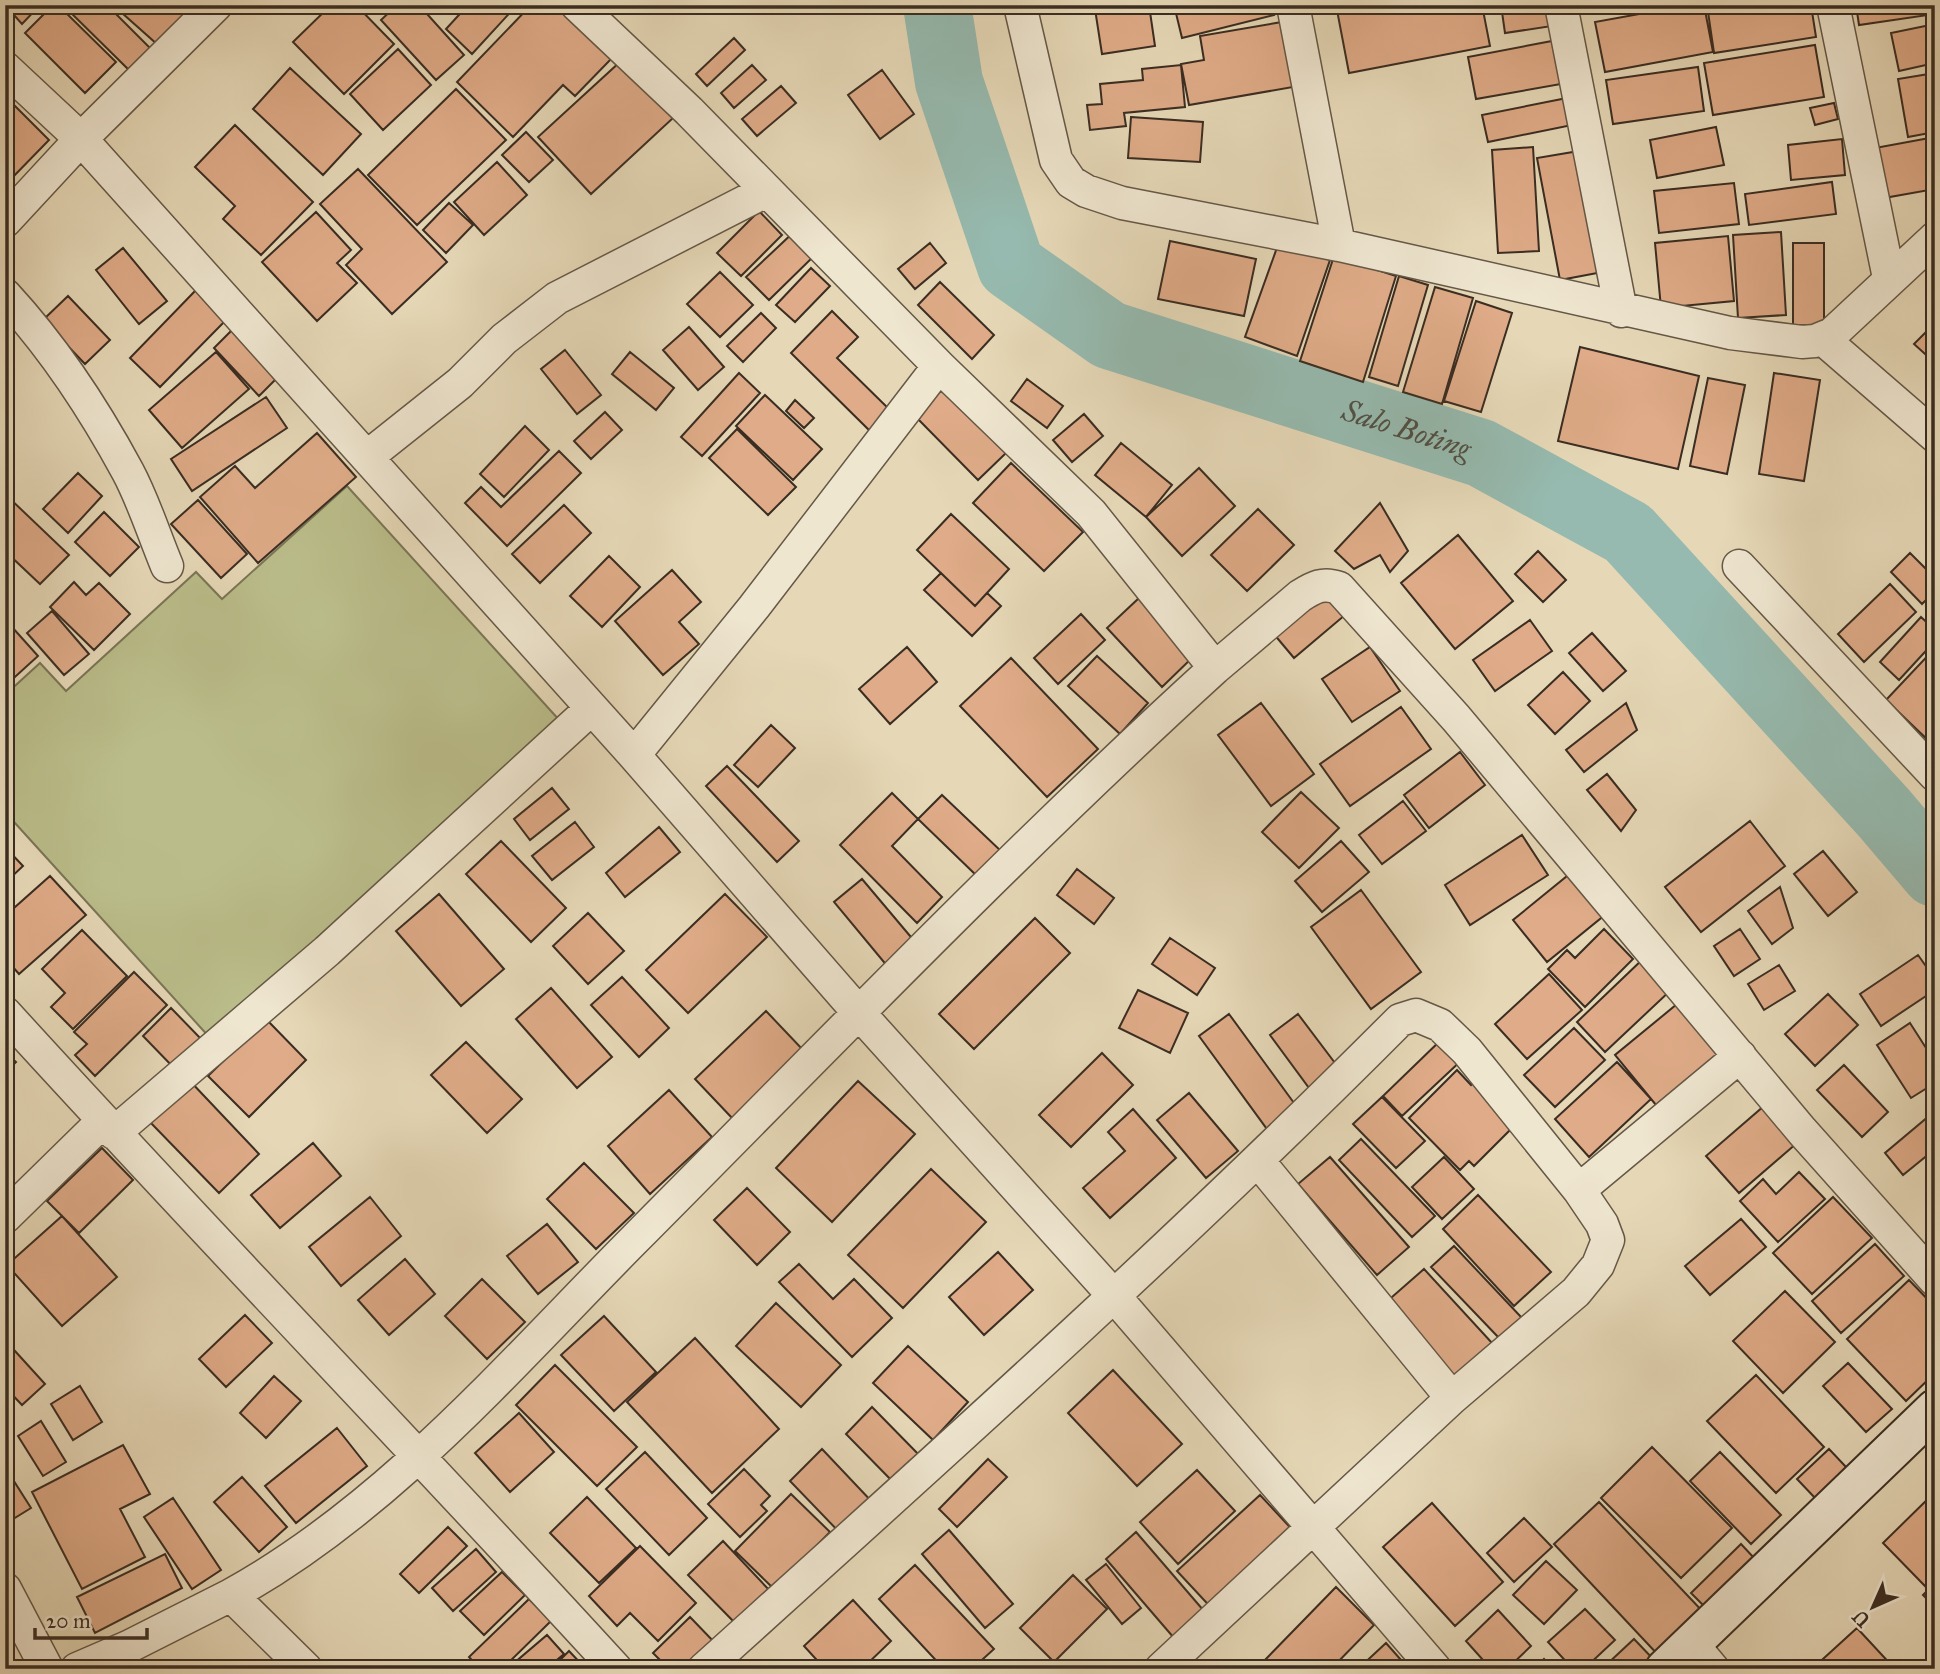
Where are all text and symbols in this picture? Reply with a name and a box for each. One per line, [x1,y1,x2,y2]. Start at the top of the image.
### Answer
water label: Salo Boting [1337,392,1477,467]
north arrow [1839,1572,1909,1642]
scale bar [35,1597,147,1641]
text: U [1847,1605,1875,1632]
text: 20 m [46,1608,91,1634]

